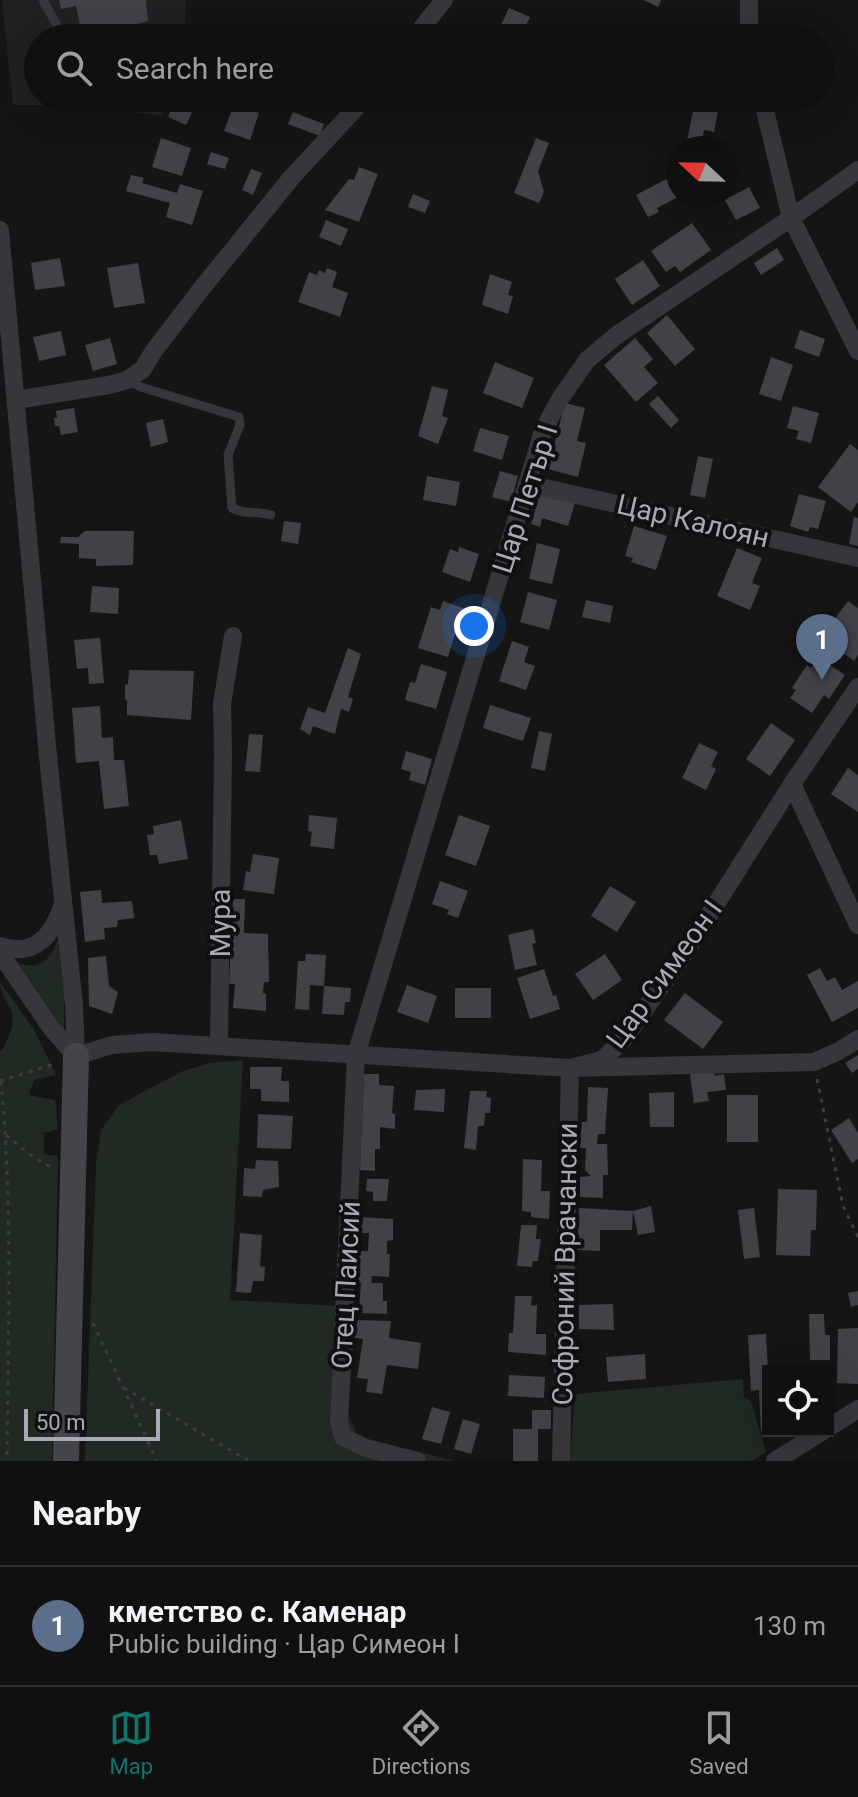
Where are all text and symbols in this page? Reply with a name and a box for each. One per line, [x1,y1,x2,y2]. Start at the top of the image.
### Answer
search box [24,24,834,112]
icon: search [52,46,96,90]
text: Search here [116,51,274,86]
north arrow [666,136,738,208]
street label: Цар Петър I [485,421,565,577]
street label: Цар Калоян [614,487,772,555]
your location [454,606,494,646]
pin: 1 [796,614,848,680]
street label: Мура [204,889,237,957]
street label: Цар Симеон I [599,893,729,1055]
street label: Софроний Врачански [546,1122,584,1406]
street label: Отец Паисий [325,1200,367,1370]
map controls [762,1365,834,1437]
button: locate [762,1365,834,1437]
scale bar [24,1405,160,1441]
text: 50 m [36,1410,85,1435]
text: Nearby [32,1493,141,1533]
text: кметство с. Каменар [108,1594,406,1629]
text: 1 [51,1611,65,1641]
text: 130 m [753,1611,826,1641]
text: Public building · Цар Симеон I [108,1629,460,1659]
tab: Map [109,1706,153,1779]
tab: Directions [372,1706,471,1779]
tab: Saved [689,1706,749,1779]

